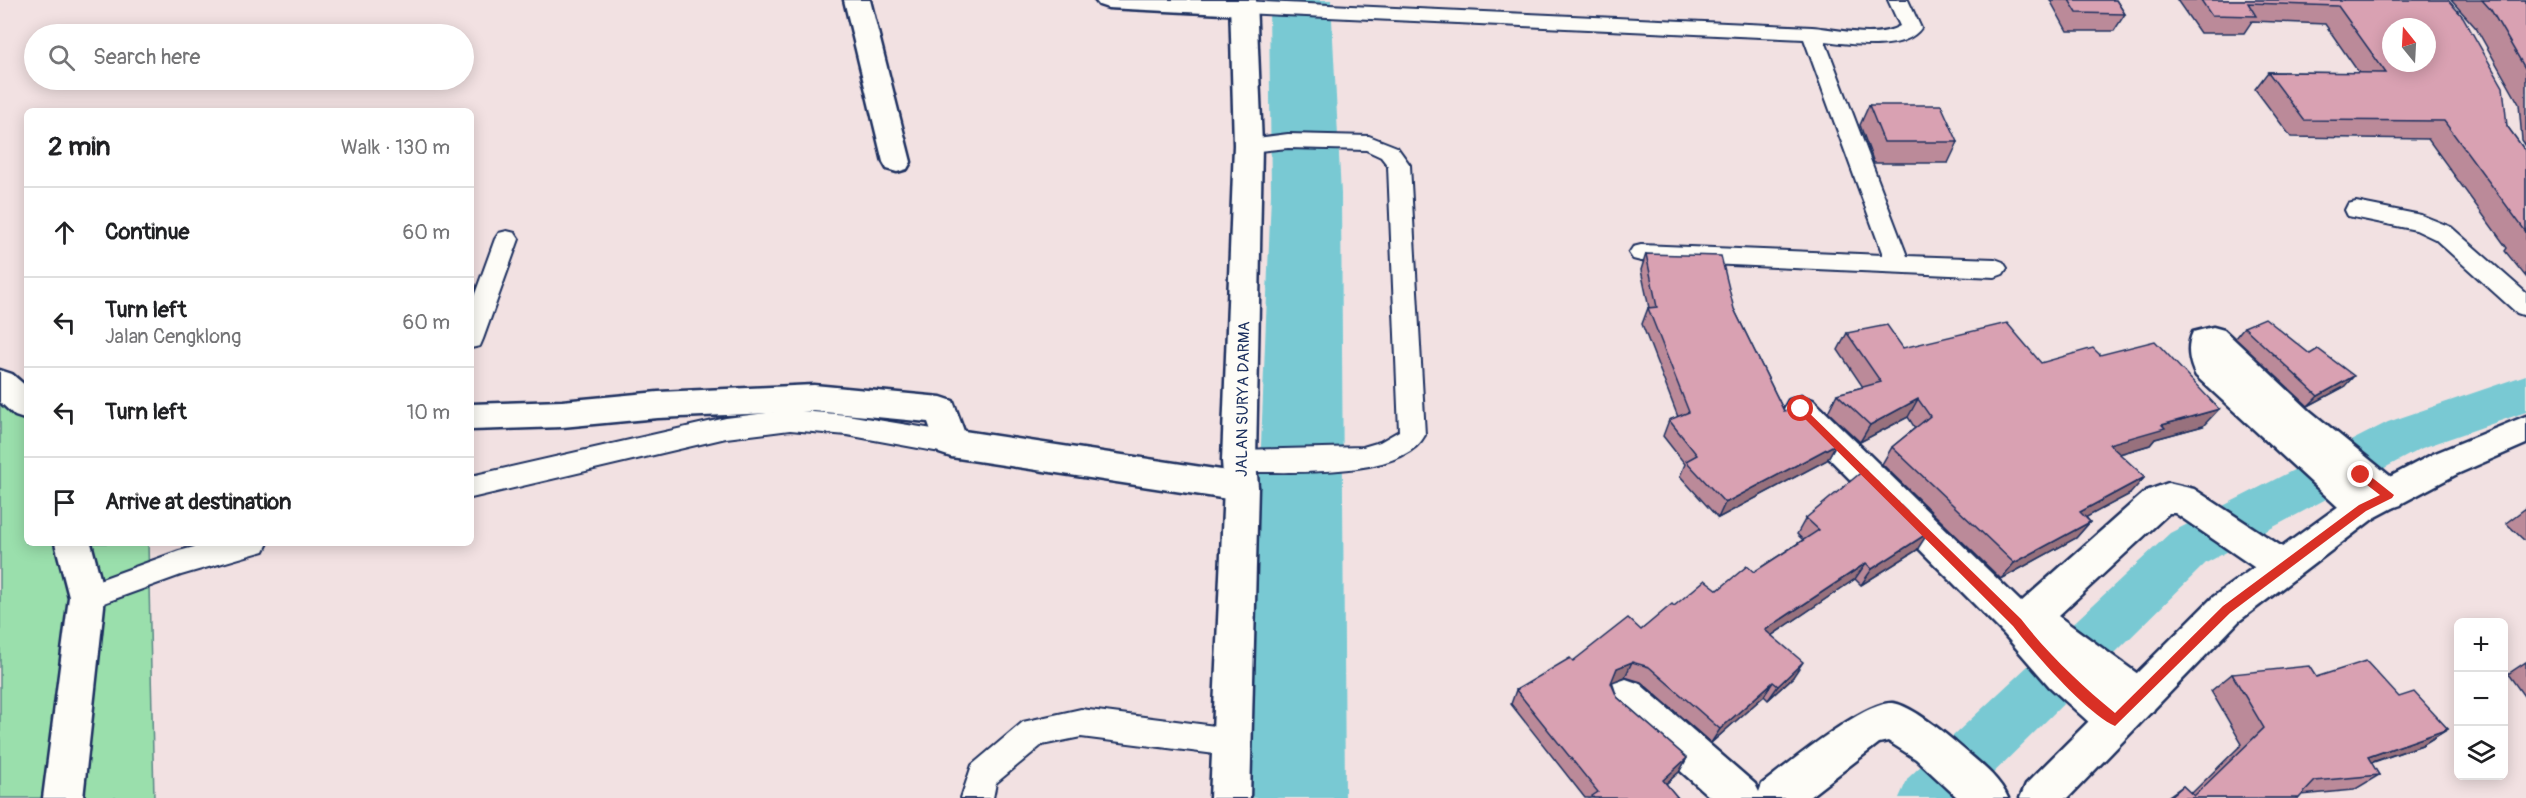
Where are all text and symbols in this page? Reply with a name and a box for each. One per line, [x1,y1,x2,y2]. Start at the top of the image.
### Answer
north arrow [2382,18,2436,72]
search box [24,24,474,90]
icon: search [45,41,78,74]
text: Search here [93,43,200,71]
text: 2 min [48,131,110,163]
text: Walk · 130 m [341,135,450,160]
icon: ahead [48,216,81,249]
text: Continue [105,218,189,246]
text: 60 m [403,220,450,245]
text: Turn left [105,296,187,324]
icon: left [48,306,81,339]
text: 60 m [403,310,450,335]
street label: JALAN SURYA DARMA [1232,321,1254,477]
text: Jalan Cengklong [105,324,241,349]
route start [1787,395,1813,421]
icon: left [48,396,81,429]
text: Turn left [105,398,187,426]
text: 10 m [406,400,450,425]
route end [2347,461,2373,487]
icon: arrive [48,486,81,519]
text: Arrive at destination [105,488,291,516]
map controls [2454,618,2508,780]
button: + [2454,618,2508,672]
button: − [2454,672,2508,726]
button: layers [2454,726,2508,780]

